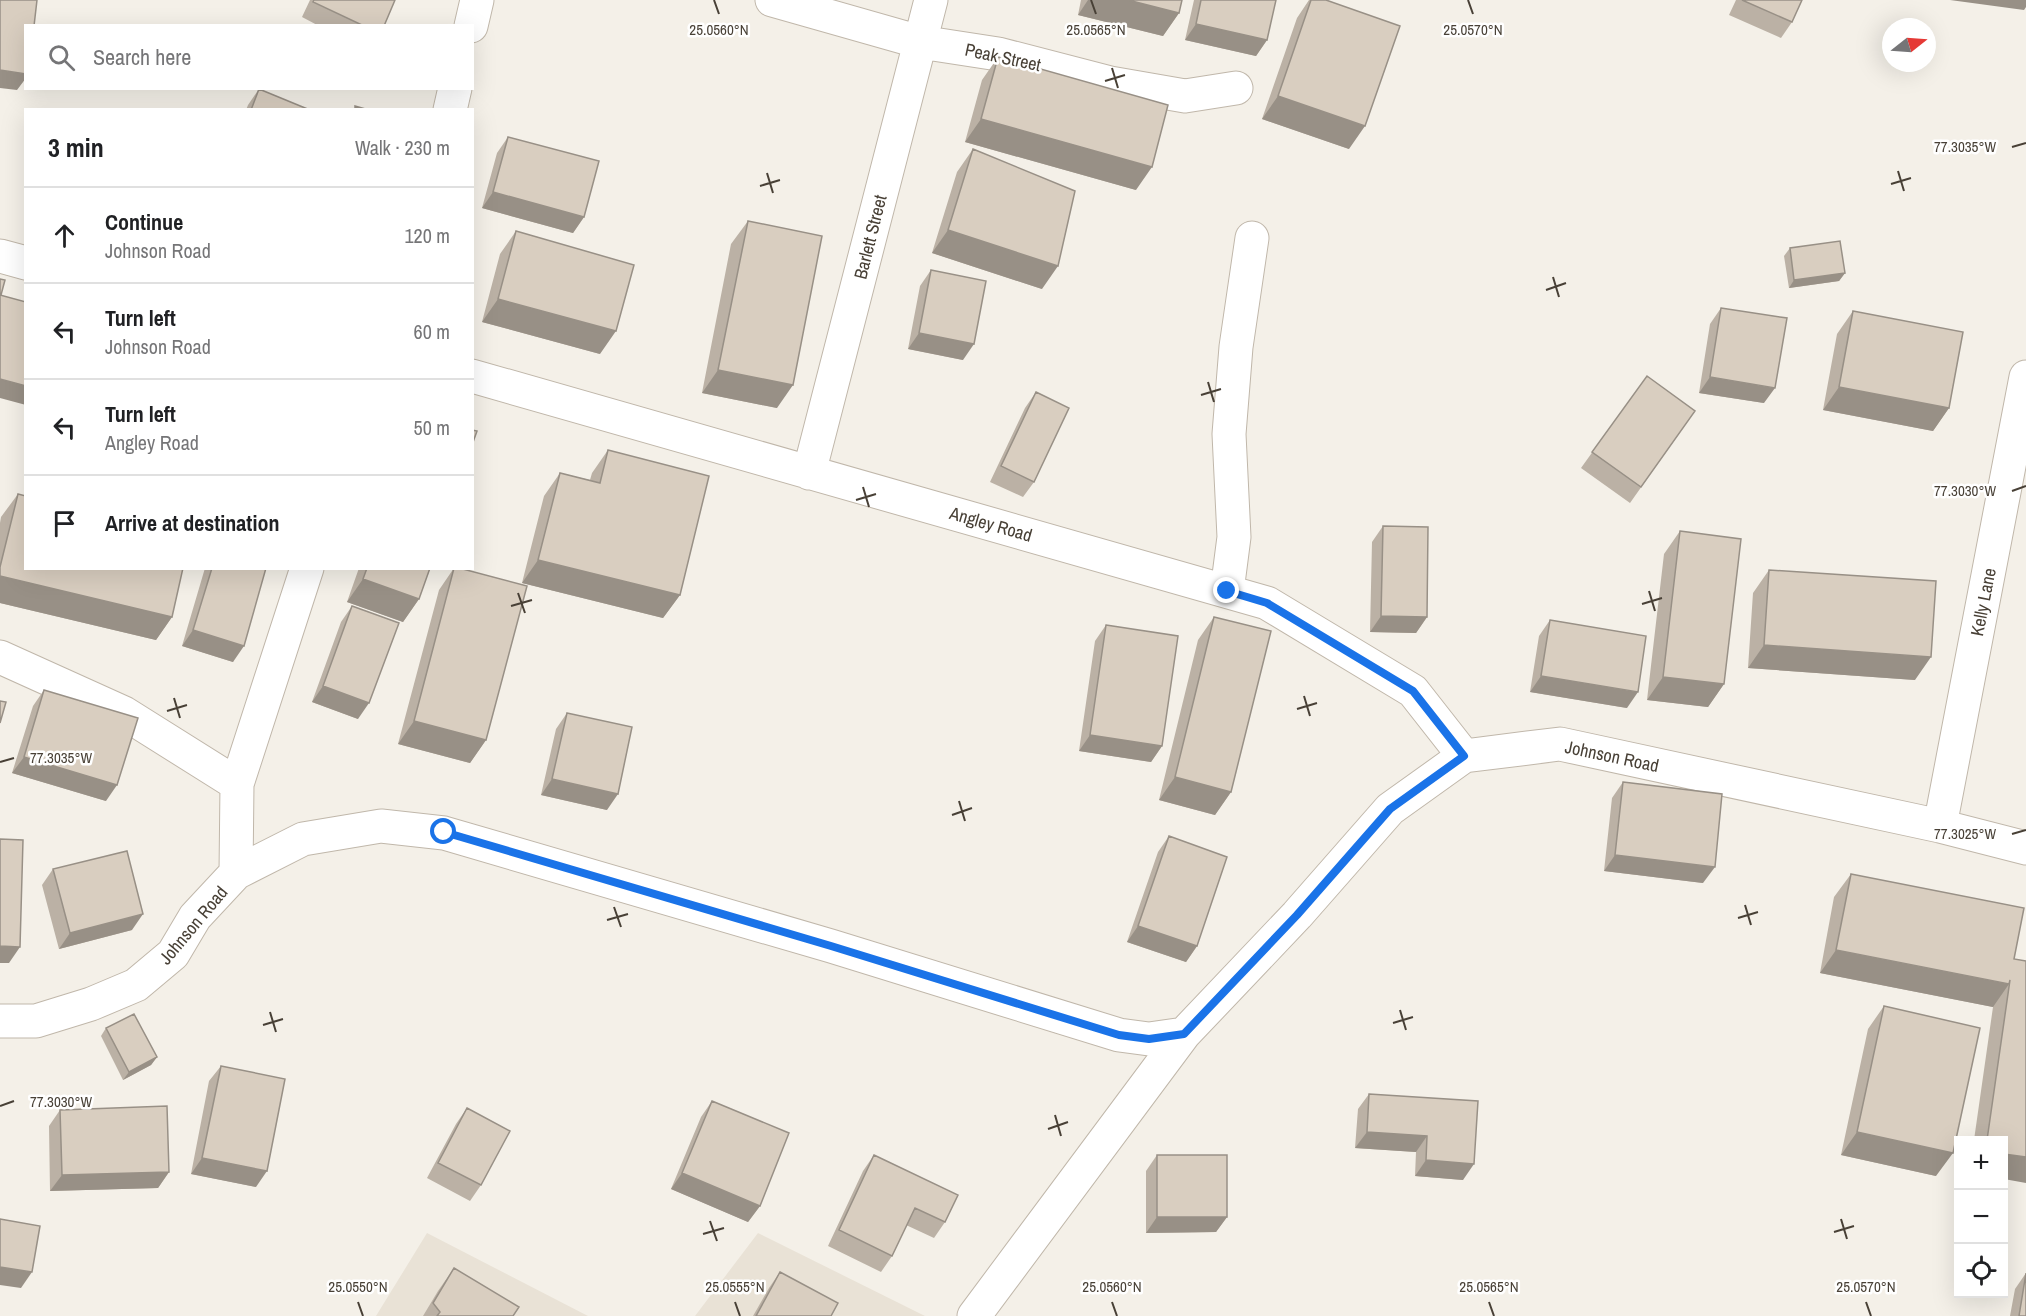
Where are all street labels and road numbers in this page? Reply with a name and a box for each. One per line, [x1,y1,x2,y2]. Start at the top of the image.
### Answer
street label: Peak Street [963,37,1043,77]
street label: Barlett Street [847,192,893,282]
street label: Angley Road [946,500,1035,548]
street label: Kelly Lane [1964,566,2002,638]
street label: Johnson Road [1563,734,1661,778]
street label: Johnson Road [153,881,233,969]

